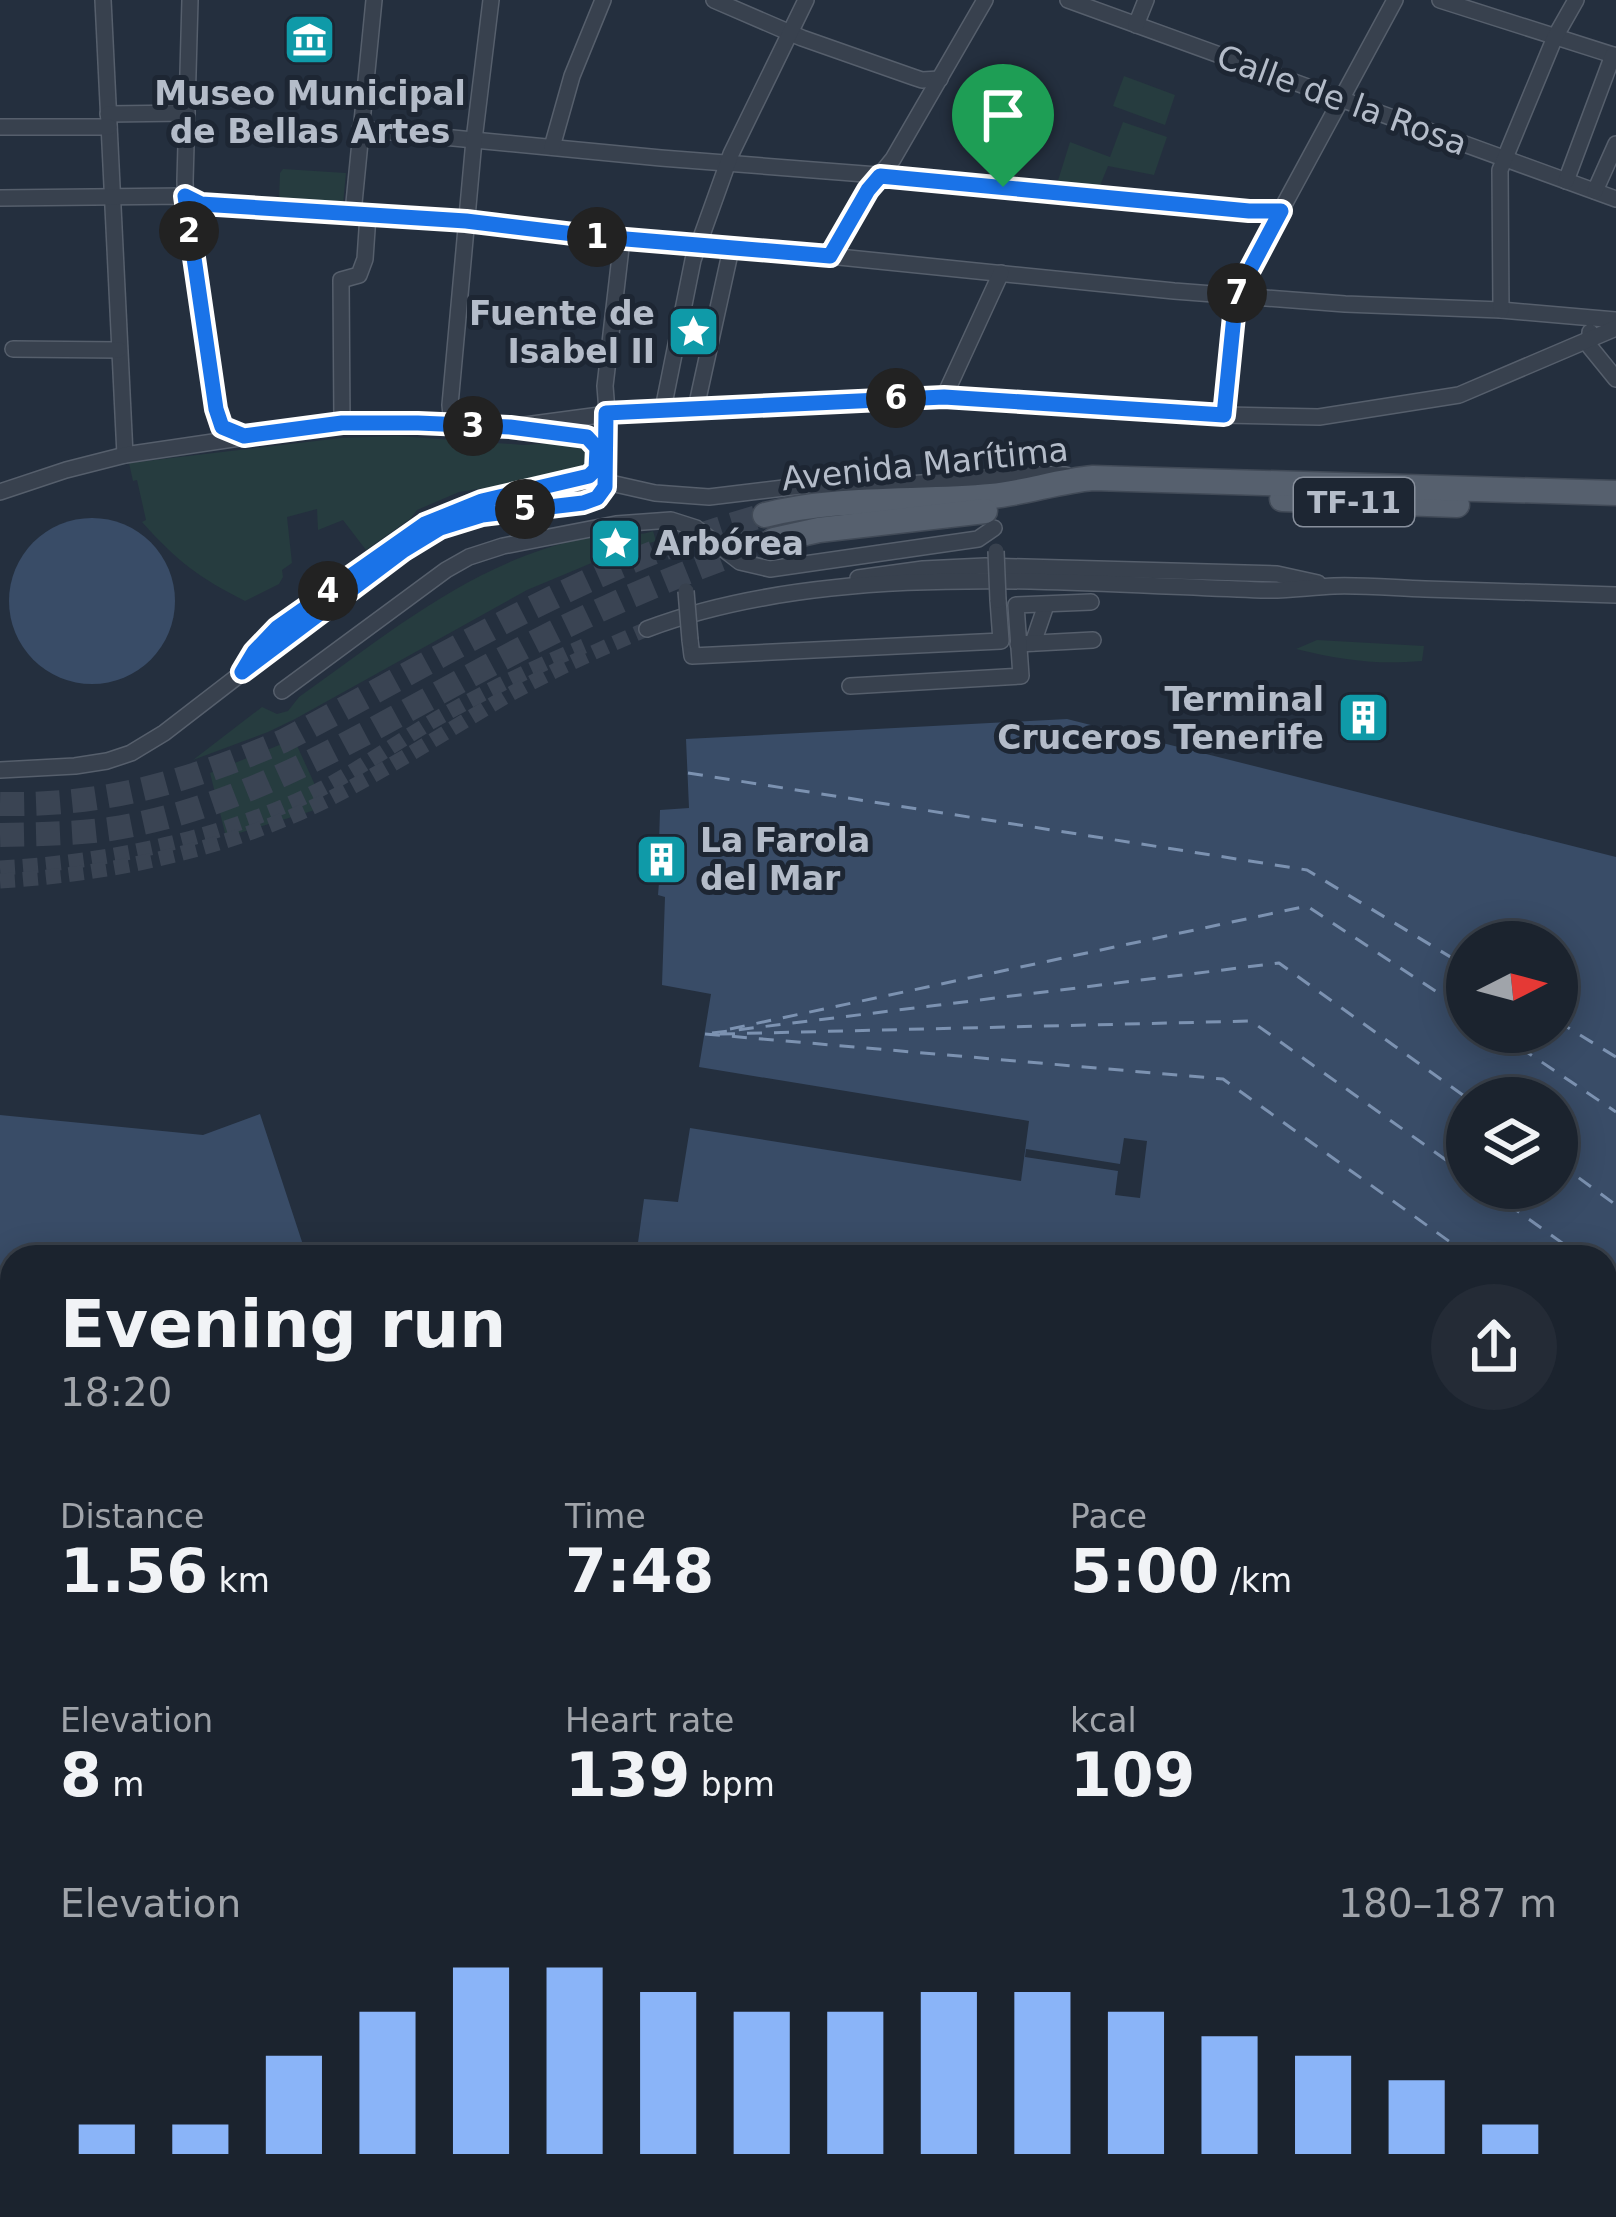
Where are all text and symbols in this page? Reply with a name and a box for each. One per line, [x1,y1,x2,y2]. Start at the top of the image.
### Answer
museum icon: Museo Municipal de Bellas Artes [282,11,338,67]
street label: Calle de la Rosa [1212,37,1472,163]
pin [952,64,1054,187]
place label: Museo Municipal de Bellas Artes [154,74,466,151]
icon: arrive [970,82,1036,148]
pin: 2 [159,201,219,261]
pin: 1 [567,207,627,267]
text: 2 [178,211,200,250]
text: 1 [586,217,608,256]
pin: 7 [1207,263,1267,323]
text: 7 [1226,273,1248,312]
place label: Fuente de Isabel II [469,294,655,371]
place icon: Fuente de Isabel II [666,304,722,360]
pin: 6 [866,368,926,428]
text: 6 [885,378,907,417]
pin: 3 [443,396,503,456]
text: 3 [462,406,484,445]
street label: Avenida Marítima [780,430,1070,498]
road number: TF-11 [1294,478,1414,526]
pin: 5 [495,479,555,539]
text: 5 [514,489,536,528]
place icon: Arbórea [588,515,644,571]
place label: Arbórea [655,524,804,563]
pin: 4 [298,561,358,621]
text: 4 [317,571,339,610]
place label: Terminal Cruceros Tenerife [997,680,1324,757]
building icon: Terminal Cruceros Tenerife [1335,690,1391,746]
place label: La Farola del Mar [700,821,870,898]
building icon: La Farola del Mar [633,831,689,887]
north arrow [1446,921,1578,1053]
map controls [1446,921,1578,1209]
button: layers [1446,1077,1578,1209]
button: share [1431,1284,1557,1410]
text: Evening run [60,1286,506,1363]
text: 18:20 [60,1370,172,1415]
text: Distance [60,1497,204,1536]
text: Time [565,1497,646,1536]
text: Pace [1070,1497,1147,1536]
text: 1.56 [60,1536,208,1606]
text: 7:48 [565,1536,714,1606]
text: 5:00 [1070,1536,1219,1606]
text: km [208,1561,270,1600]
text: /km [1219,1561,1292,1600]
text: Elevation [60,1701,213,1740]
text: Heart rate [565,1701,734,1740]
text: kcal [1070,1701,1137,1740]
text: 8 [60,1740,102,1810]
text: 139 [565,1740,690,1810]
text: 109 [1070,1740,1195,1810]
text: m [102,1765,144,1804]
text: bpm [690,1765,775,1804]
text: Elevation [60,1881,241,1926]
text: 180–187 m [1338,1881,1557,1926]

